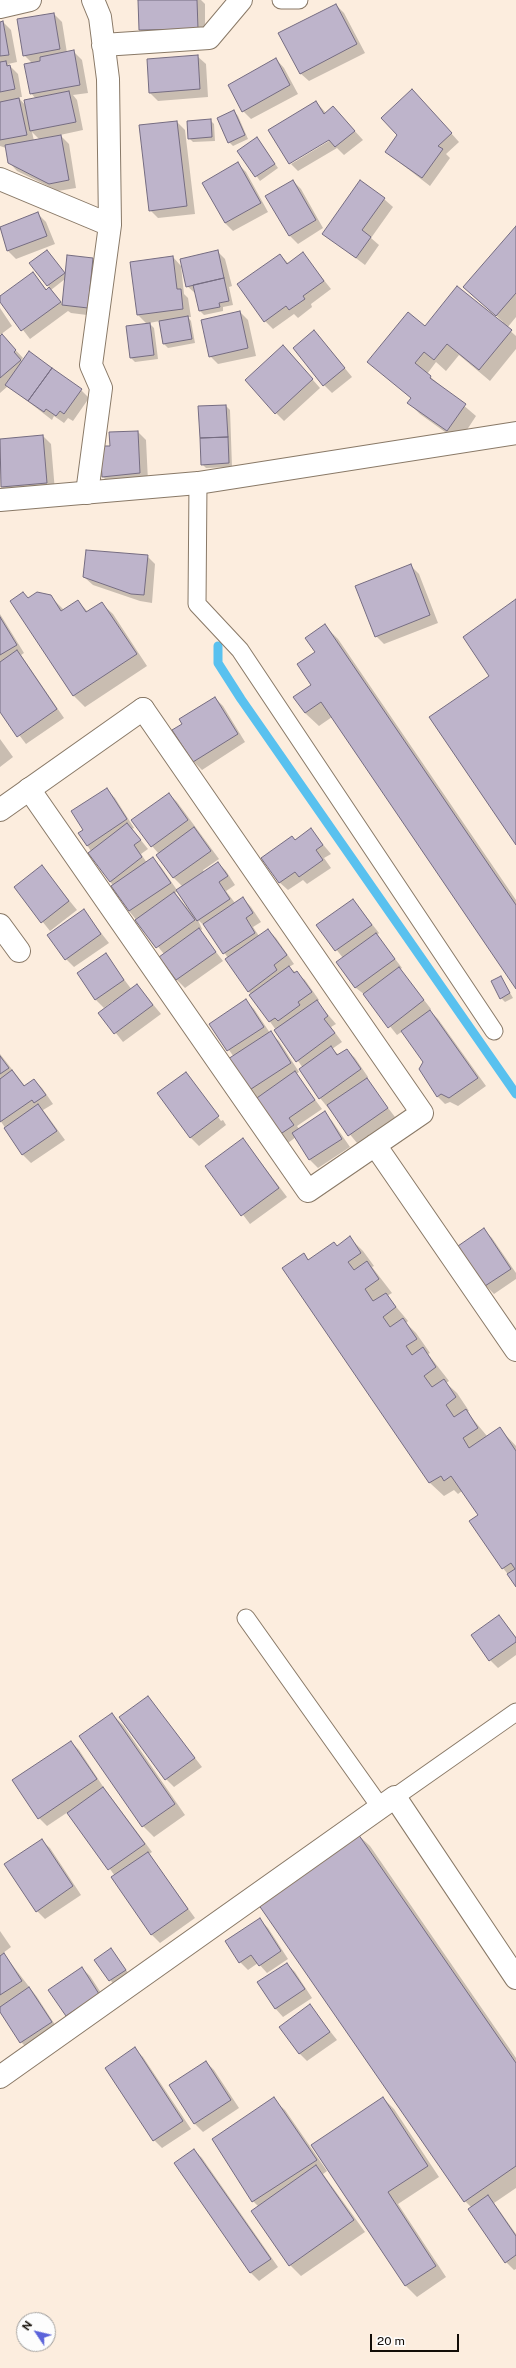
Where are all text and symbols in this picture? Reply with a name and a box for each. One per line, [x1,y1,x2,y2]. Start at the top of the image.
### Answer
north arrow [16,2312,56,2352]
text: N [20,2319,34,2333]
scale bar [372,2326,461,2352]
text: 20 m [377,2334,405,2348]

